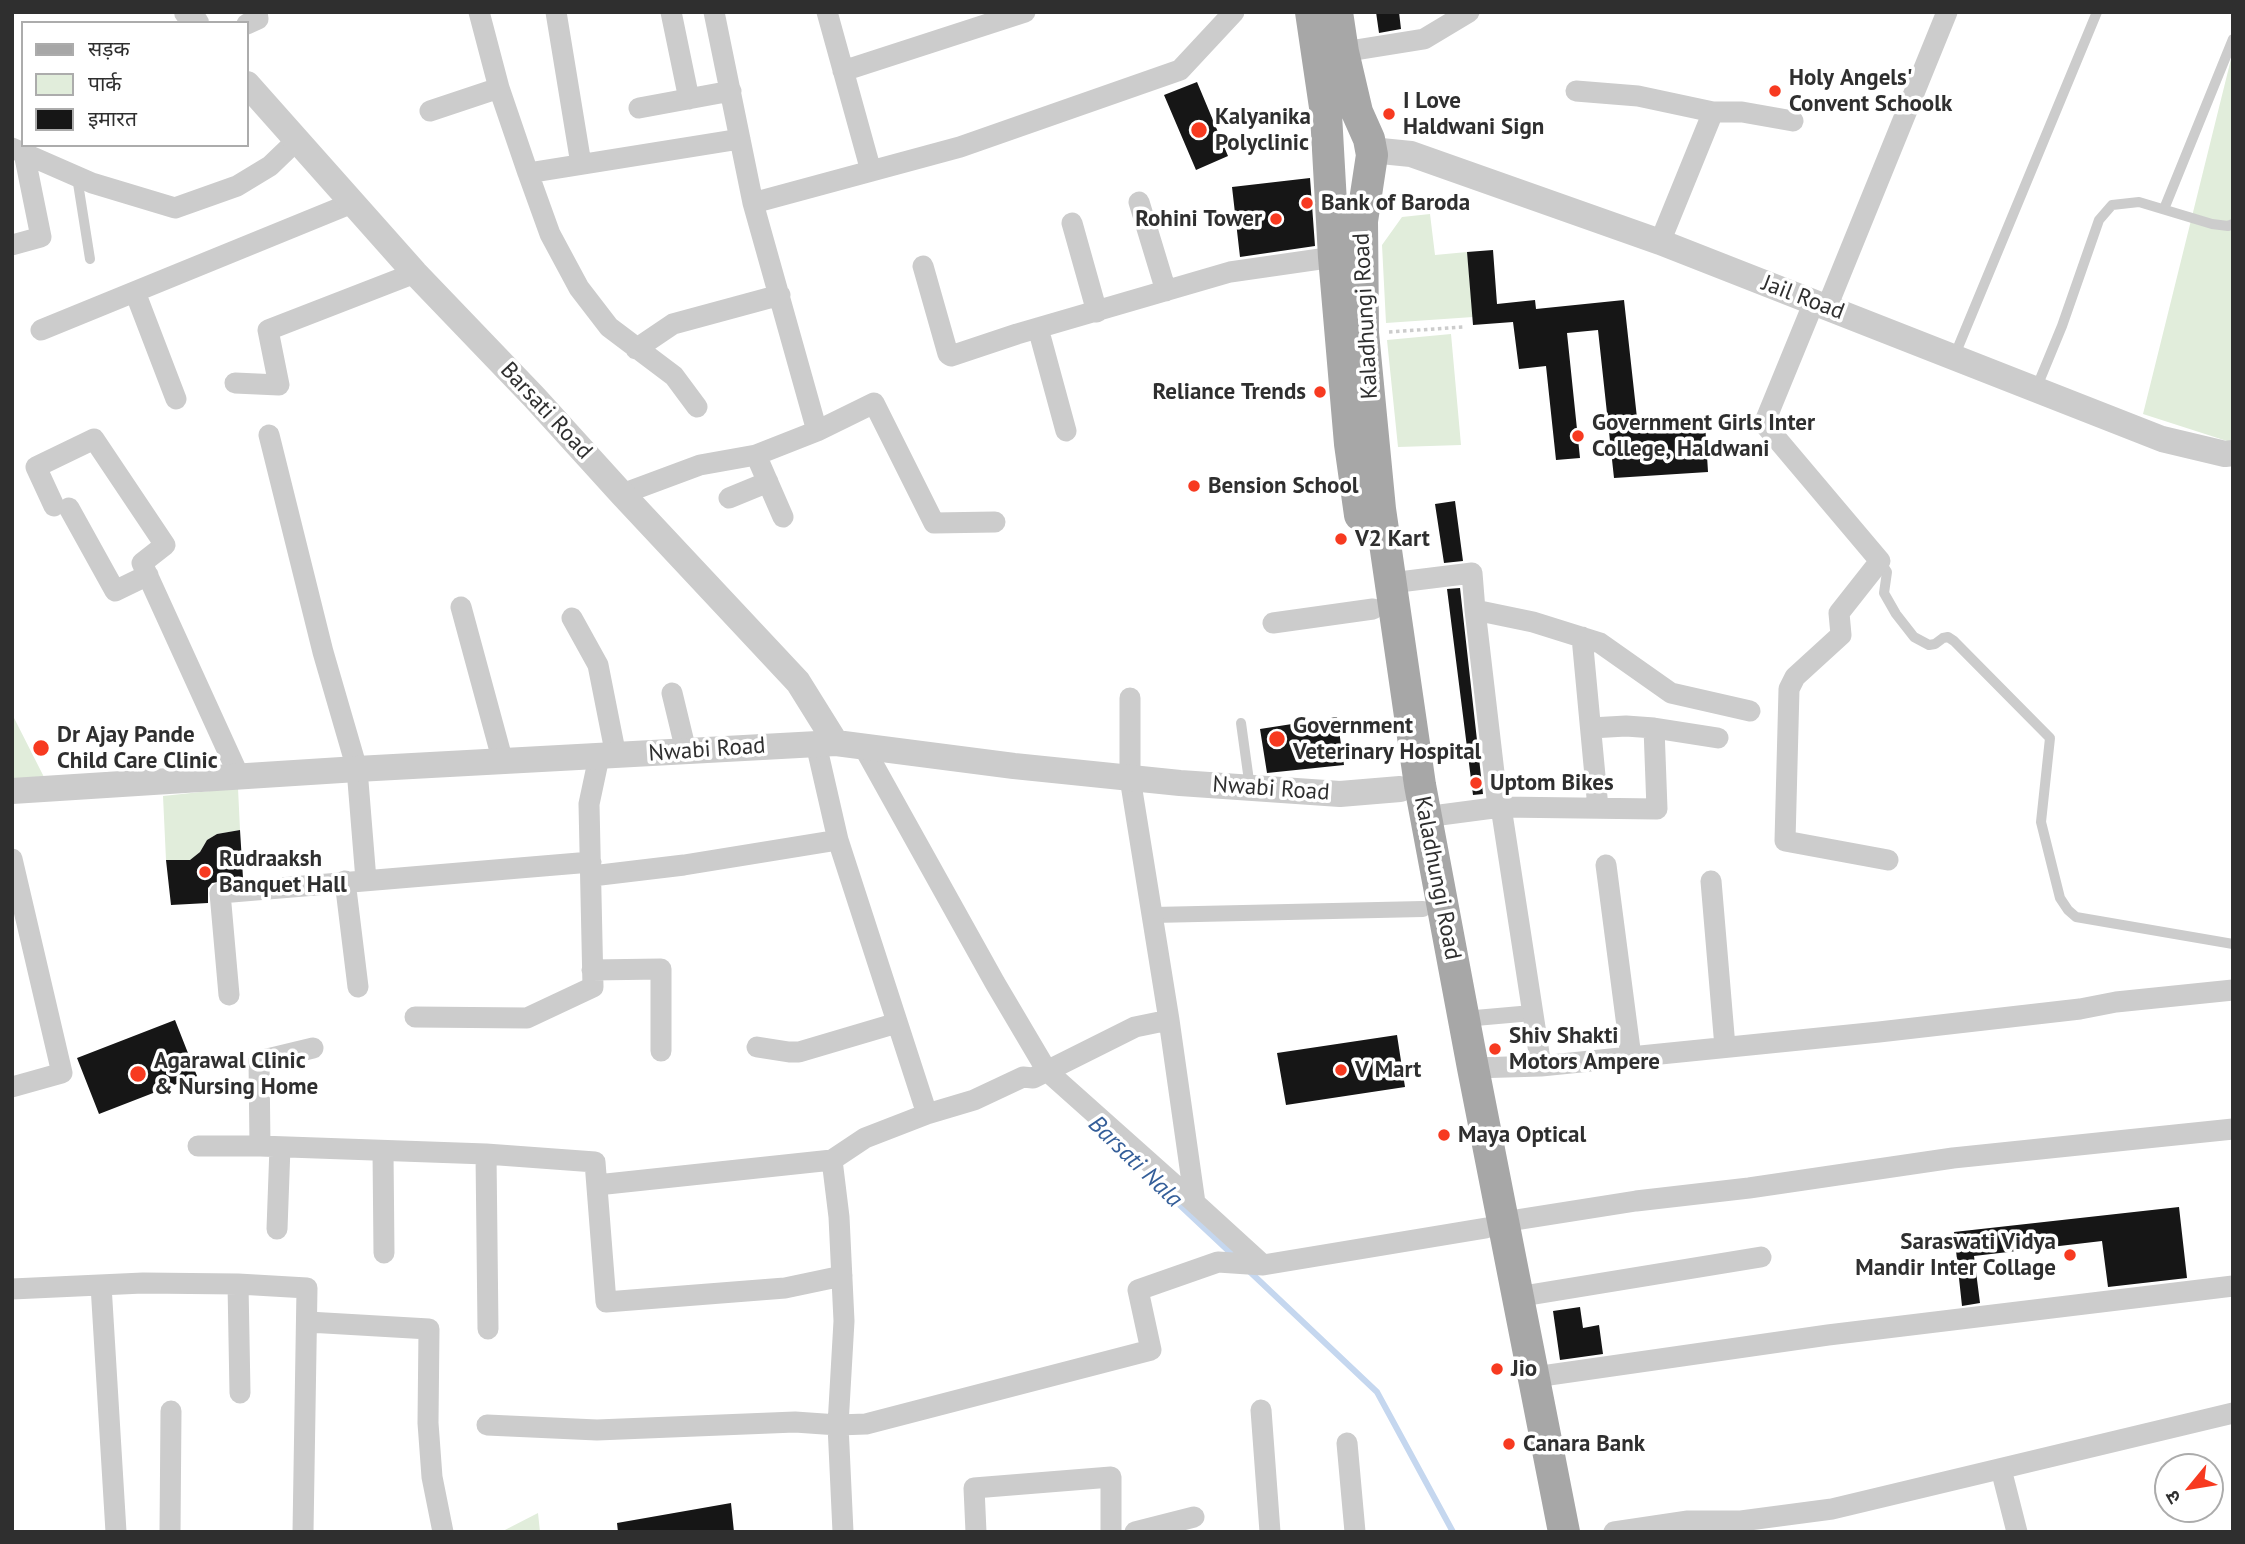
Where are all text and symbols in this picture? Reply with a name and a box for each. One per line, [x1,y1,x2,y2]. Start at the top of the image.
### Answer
legend [21,21,248,147]
text: सड़क [88,35,130,62]
place label: Holy Angels' Convent Schoolk [1789,64,1952,118]
text: पार्क [88,70,122,97]
marker: Holy Angels' Convent Schoolk [1767,83,1783,99]
place label: I Love Haldwani Sign [1403,87,1544,141]
place label: Kalyanika Polyclinic [1215,103,1311,157]
text: इमारत [88,105,137,132]
marker: I Love Haldwani Sign [1381,106,1397,122]
marker: Kalyanika Polyclinic [1189,120,1209,140]
place label: Bank of Baroda [1321,189,1470,217]
marker: Bank of Baroda [1299,195,1315,211]
place label: Rohini Tower [1135,205,1262,233]
marker: Rohini Tower [1268,211,1284,227]
street label: Kaladhungi Road [1348,232,1384,400]
street label: Jail Road [1758,270,1848,326]
street label: Barsati Road [494,357,598,465]
place label: Reliance Trends [1153,378,1306,406]
marker: Reliance Trends [1312,384,1328,400]
place label: Government Girls Inter College, Haldwani [1592,409,1815,463]
marker: Government Girls Inter College, Haldwani [1570,428,1586,444]
place label: Bension School [1208,472,1359,500]
marker: Bension School [1186,478,1202,494]
place label: V2 Kart [1355,525,1430,553]
marker: V2 Kart [1333,531,1349,547]
place label: Government Veterinary Hospital [1293,712,1481,766]
place label: Dr Ajay Pande Child Care Clinic [57,721,218,775]
marker: Government Veterinary Hospital [1267,729,1287,749]
street label: Nwabi Road [648,732,766,768]
marker: Dr Ajay Pande Child Care Clinic [31,738,51,758]
place label: Uptom Bikes [1490,769,1614,797]
street label: Nwabi Road [1212,771,1330,807]
marker: Uptom Bikes [1468,775,1484,791]
street label: Kaladhungi Road [1408,794,1466,962]
place label: Rudraaksh Banquet Hall [219,845,347,899]
marker: Rudraaksh Banquet Hall [197,864,213,880]
place label: Shiv Shakti Motors Ampere [1509,1022,1660,1076]
marker: Shiv Shakti Motors Ampere [1487,1041,1503,1057]
place label: Agarawal Clinic & Nursing Home [154,1047,318,1101]
place label: V Mart [1355,1056,1421,1084]
marker: V Mart [1333,1062,1349,1078]
marker: Agarawal Clinic & Nursing Home [128,1064,148,1084]
water label: Barsati Nala [1082,1110,1188,1214]
place label: Maya Optical [1458,1121,1586,1149]
marker: Maya Optical [1436,1127,1452,1143]
place label: Saraswati Vidya Mandir Inter Collage [1855,1228,2056,1282]
marker: Saraswati Vidya Mandir Inter Collage [2062,1247,2078,1263]
place label: Jio [1511,1355,1537,1383]
marker: Jio [1489,1361,1505,1377]
place label: Canara Bank [1523,1430,1645,1458]
marker: Canara Bank [1501,1436,1517,1452]
north arrow [2154,1453,2224,1523]
text: उ [2159,1487,2186,1508]

